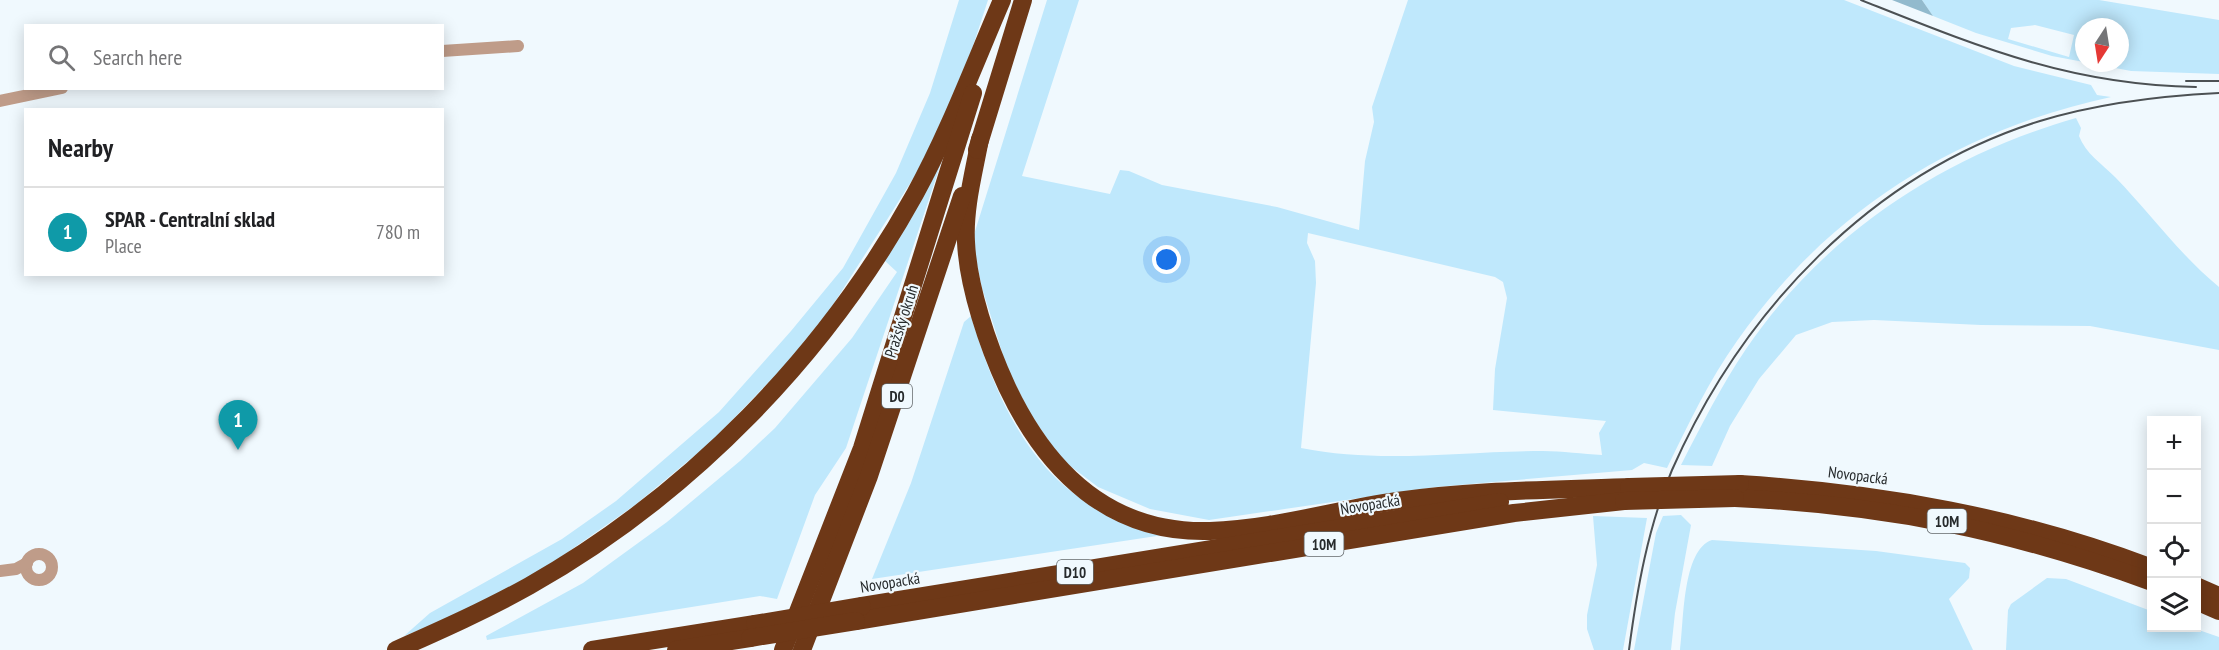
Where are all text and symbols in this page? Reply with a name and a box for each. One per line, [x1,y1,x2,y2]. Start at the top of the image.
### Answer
north arrow [2075,18,2129,72]
search box [24,24,444,90]
icon: search [45,41,78,74]
text: Search here [93,43,182,71]
text: Nearby [48,131,113,164]
text: SPAR - Centralní sklad [105,205,275,233]
text: 1 [63,219,72,245]
text: 780 m [376,219,420,245]
text: Place [105,233,142,259]
your location [1152,245,1181,274]
street label: Pražský okruh [880,282,922,360]
road number: D0 [882,384,912,408]
pin: 1 [218,400,258,450]
map controls [2147,416,2201,632]
button: + [2147,416,2201,470]
street label: Novopacká [1827,461,1889,489]
button: − [2147,470,2201,524]
street label: Novopacká [1339,489,1401,519]
road number: 10M [1928,509,1966,533]
button: locate [2147,524,2201,578]
road number: 10M [1304,532,1344,556]
road number: D10 [1057,560,1093,584]
street label: Novopacká [859,567,921,597]
button: layers [2147,578,2201,632]

